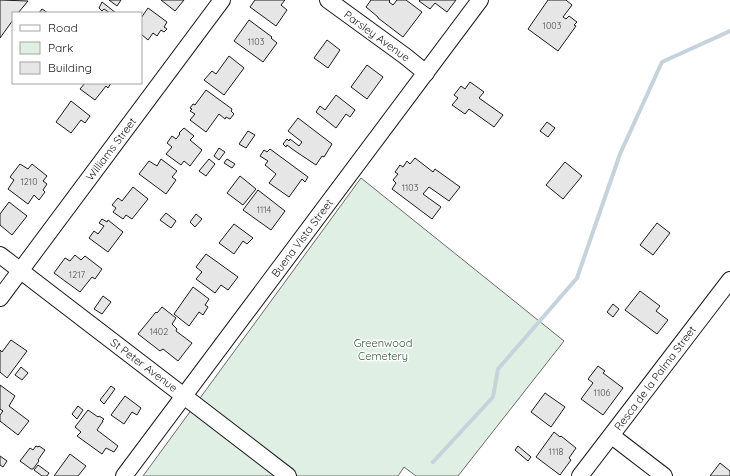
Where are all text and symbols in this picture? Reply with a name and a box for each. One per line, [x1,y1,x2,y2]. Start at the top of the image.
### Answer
street label: Parsley Avenue [341,7,413,65]
legend [12,12,142,84]
text: Road [48,20,78,35]
house number: 1003 [543,20,562,31]
house number: 1103 [248,36,265,47]
text: Park [48,40,73,55]
text: Building [48,60,92,75]
street label: Williams Street [83,115,139,183]
house number: 1210 [20,176,38,187]
house number: 1103 [402,182,419,193]
street label: Buena Vista Street [268,196,336,280]
house number: 1114 [257,204,272,215]
house number: 1217 [69,269,86,280]
street label: Resca de la Palma Street [611,323,699,433]
house number: 1402 [150,326,168,337]
street label: St Peter Avenue [108,335,180,395]
park label: Greenwood Cemetery [354,336,412,363]
house number: 1106 [594,387,611,398]
house number: 1118 [549,446,564,457]

